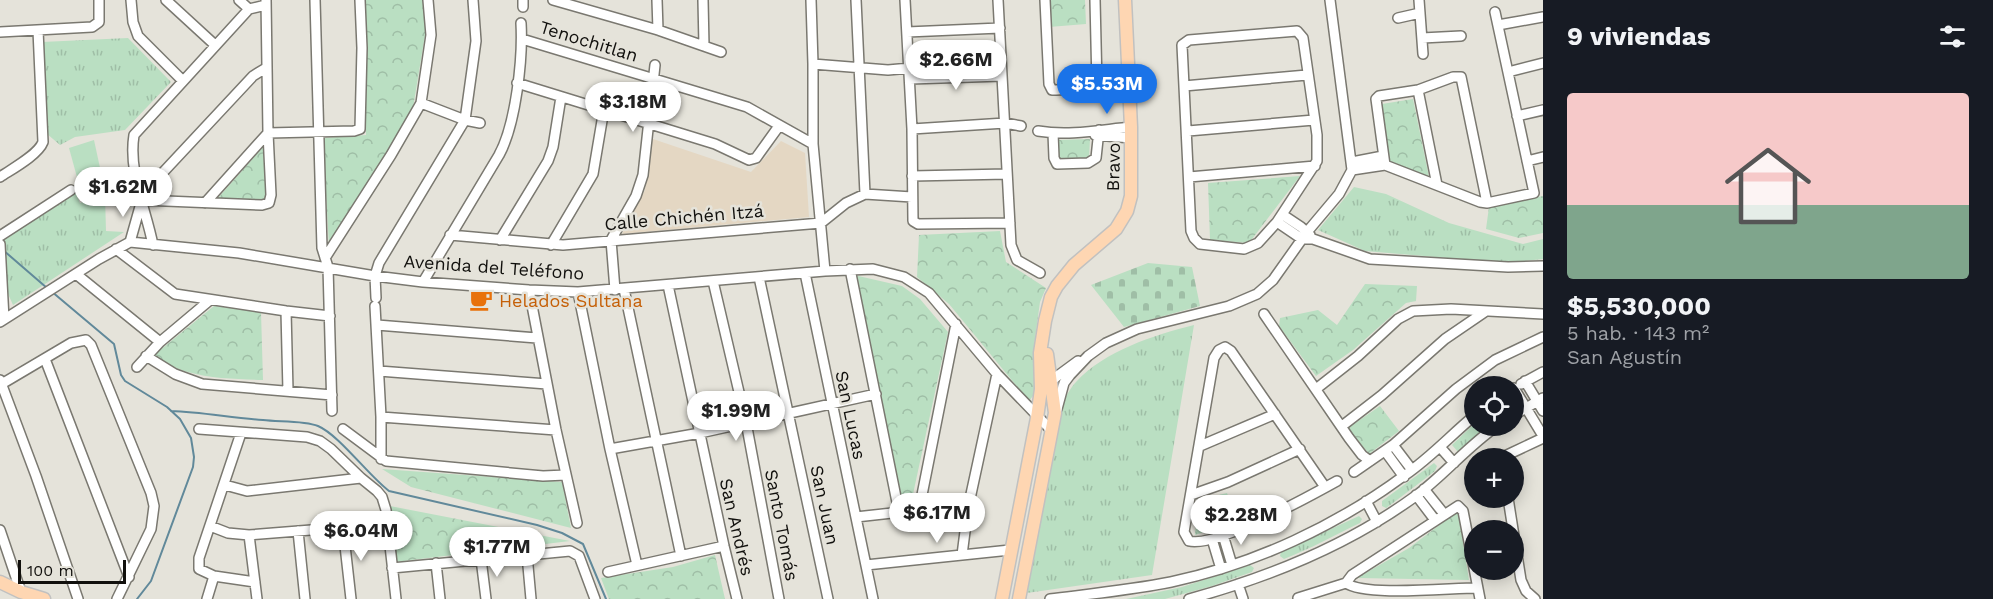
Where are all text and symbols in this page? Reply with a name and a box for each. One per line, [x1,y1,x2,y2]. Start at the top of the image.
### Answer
street label: Tenochitlan [537,16,641,66]
icon: filters [1936,20,1969,53]
text: 9 viviendas [1567,21,1711,51]
pin: $2.66M [907,40,1005,91]
text: $2.66M [919,47,993,71]
pin: $5.53M [1058,64,1156,115]
text: $5.53M [1071,71,1143,95]
pin: $3.18M [584,82,682,133]
text: $3.18M [599,89,667,113]
icon: home [1714,132,1822,240]
street label: Bravo [1102,142,1124,192]
pin: $1.62M [74,167,172,218]
text: $1.62M [88,174,158,198]
street label: Calle Chichén Itzá [603,200,765,234]
street label: Avenida del Teléfono [403,250,585,284]
cafe icon: Helados Sultana [468,287,494,313]
place label: Helados Sultana [499,290,643,311]
text: $5,530,000 [1567,291,1711,321]
text: 5 hab. · 143 m² [1567,321,1709,345]
text: San Agustín [1567,345,1682,369]
street label: San Lucas [831,369,871,461]
map controls [1464,376,1524,580]
button: locate [1464,376,1524,436]
pin: $1.99M [687,391,785,442]
text: $1.99M [701,398,771,422]
button: + [1464,448,1524,508]
street label: San Juan [806,463,844,547]
street label: Santo Tomás [761,467,803,583]
street label: San Andrés [716,476,758,578]
pin: $6.17M [888,493,986,544]
pin: $2.28M [1192,495,1290,546]
text: $6.17M [903,500,971,524]
text: $2.28M [1204,502,1278,526]
pin: $6.04M [312,511,410,562]
text: $6.04M [324,518,398,542]
button: − [1464,520,1524,580]
pin: $1.77M [448,527,546,578]
text: $1.77M [463,534,531,558]
scale bar [18,557,126,584]
text: 100 m [27,561,74,580]

